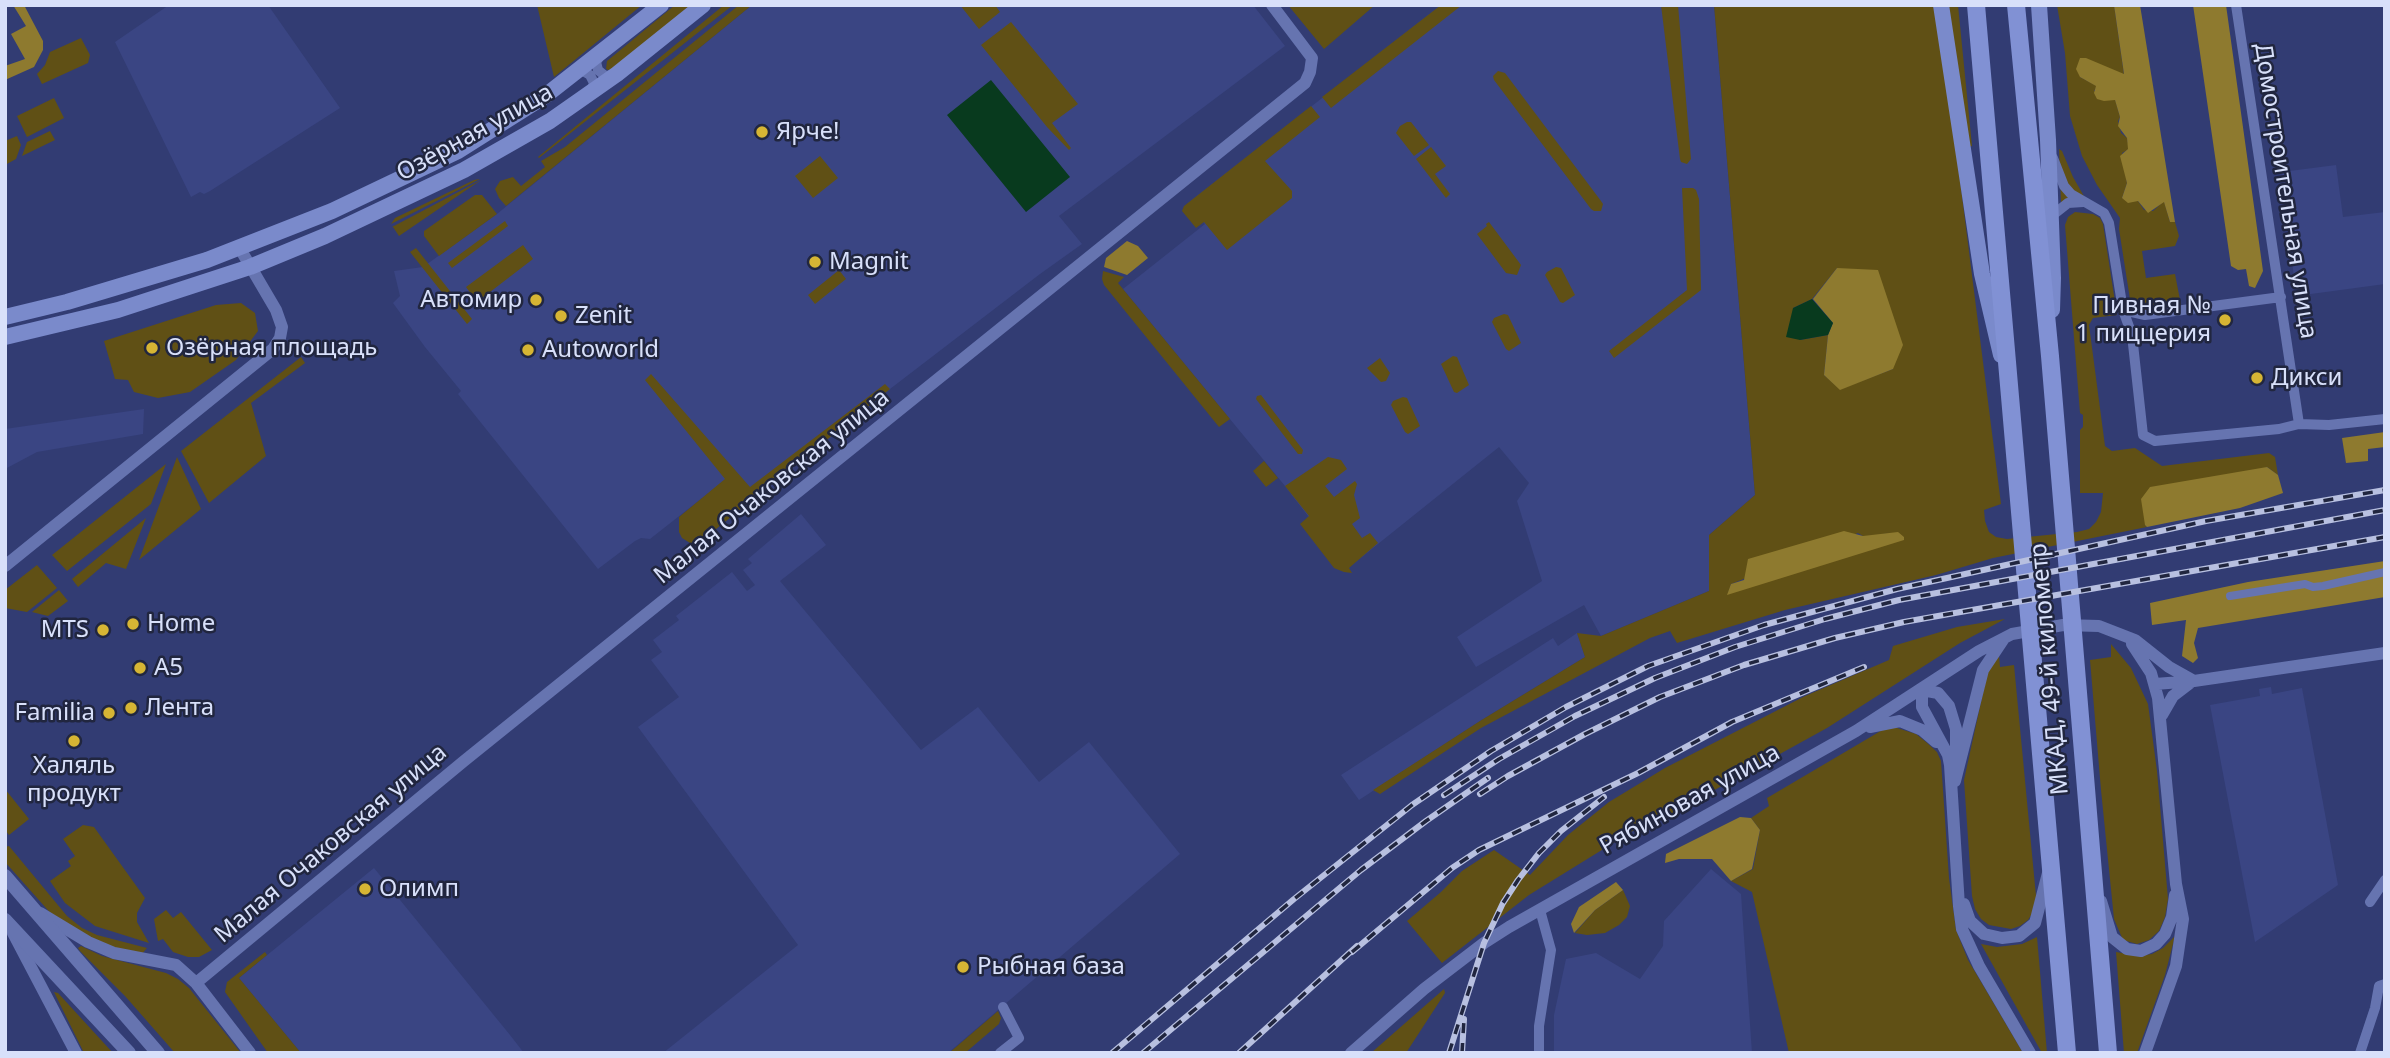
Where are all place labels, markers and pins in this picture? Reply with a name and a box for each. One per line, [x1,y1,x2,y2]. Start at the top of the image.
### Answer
place label: Ярче! [776,118,839,146]
marker: Ярче! [754,124,770,140]
place label: Magnit [829,248,909,276]
marker: Magnit [807,254,823,270]
place label: Автомир [420,286,522,314]
marker: Автомир [528,292,544,308]
place label: Пивная № 1 пиццерия [2076,292,2211,348]
place label: Zenit [575,302,632,330]
marker: Zenit [553,308,569,324]
marker: Пивная № 1 пиццерия [2217,312,2233,328]
place label: Озёрная площадь [166,334,377,362]
place label: Autoworld [542,336,659,364]
marker: Озёрная площадь [144,340,160,356]
marker: Autoworld [520,342,536,358]
place label: Дикси [2271,364,2342,392]
marker: Дикси [2249,370,2265,386]
place label: Home [147,610,215,638]
place label: MTS [41,616,89,644]
marker: Home [125,616,141,632]
marker: MTS [95,622,111,638]
place label: А5 [154,654,183,682]
marker: А5 [132,660,148,676]
place label: Лента [145,694,214,722]
place label: Familia [15,699,95,727]
marker: Лента [123,700,139,716]
marker: Familia [101,705,117,721]
marker: Халяль продукт [66,733,82,749]
place label: Халяль продукт [27,752,121,808]
place label: Олимп [379,875,459,903]
marker: Олимп [357,881,373,897]
place label: Рыбная база [977,953,1125,981]
marker: Рыбная база [955,959,971,975]

